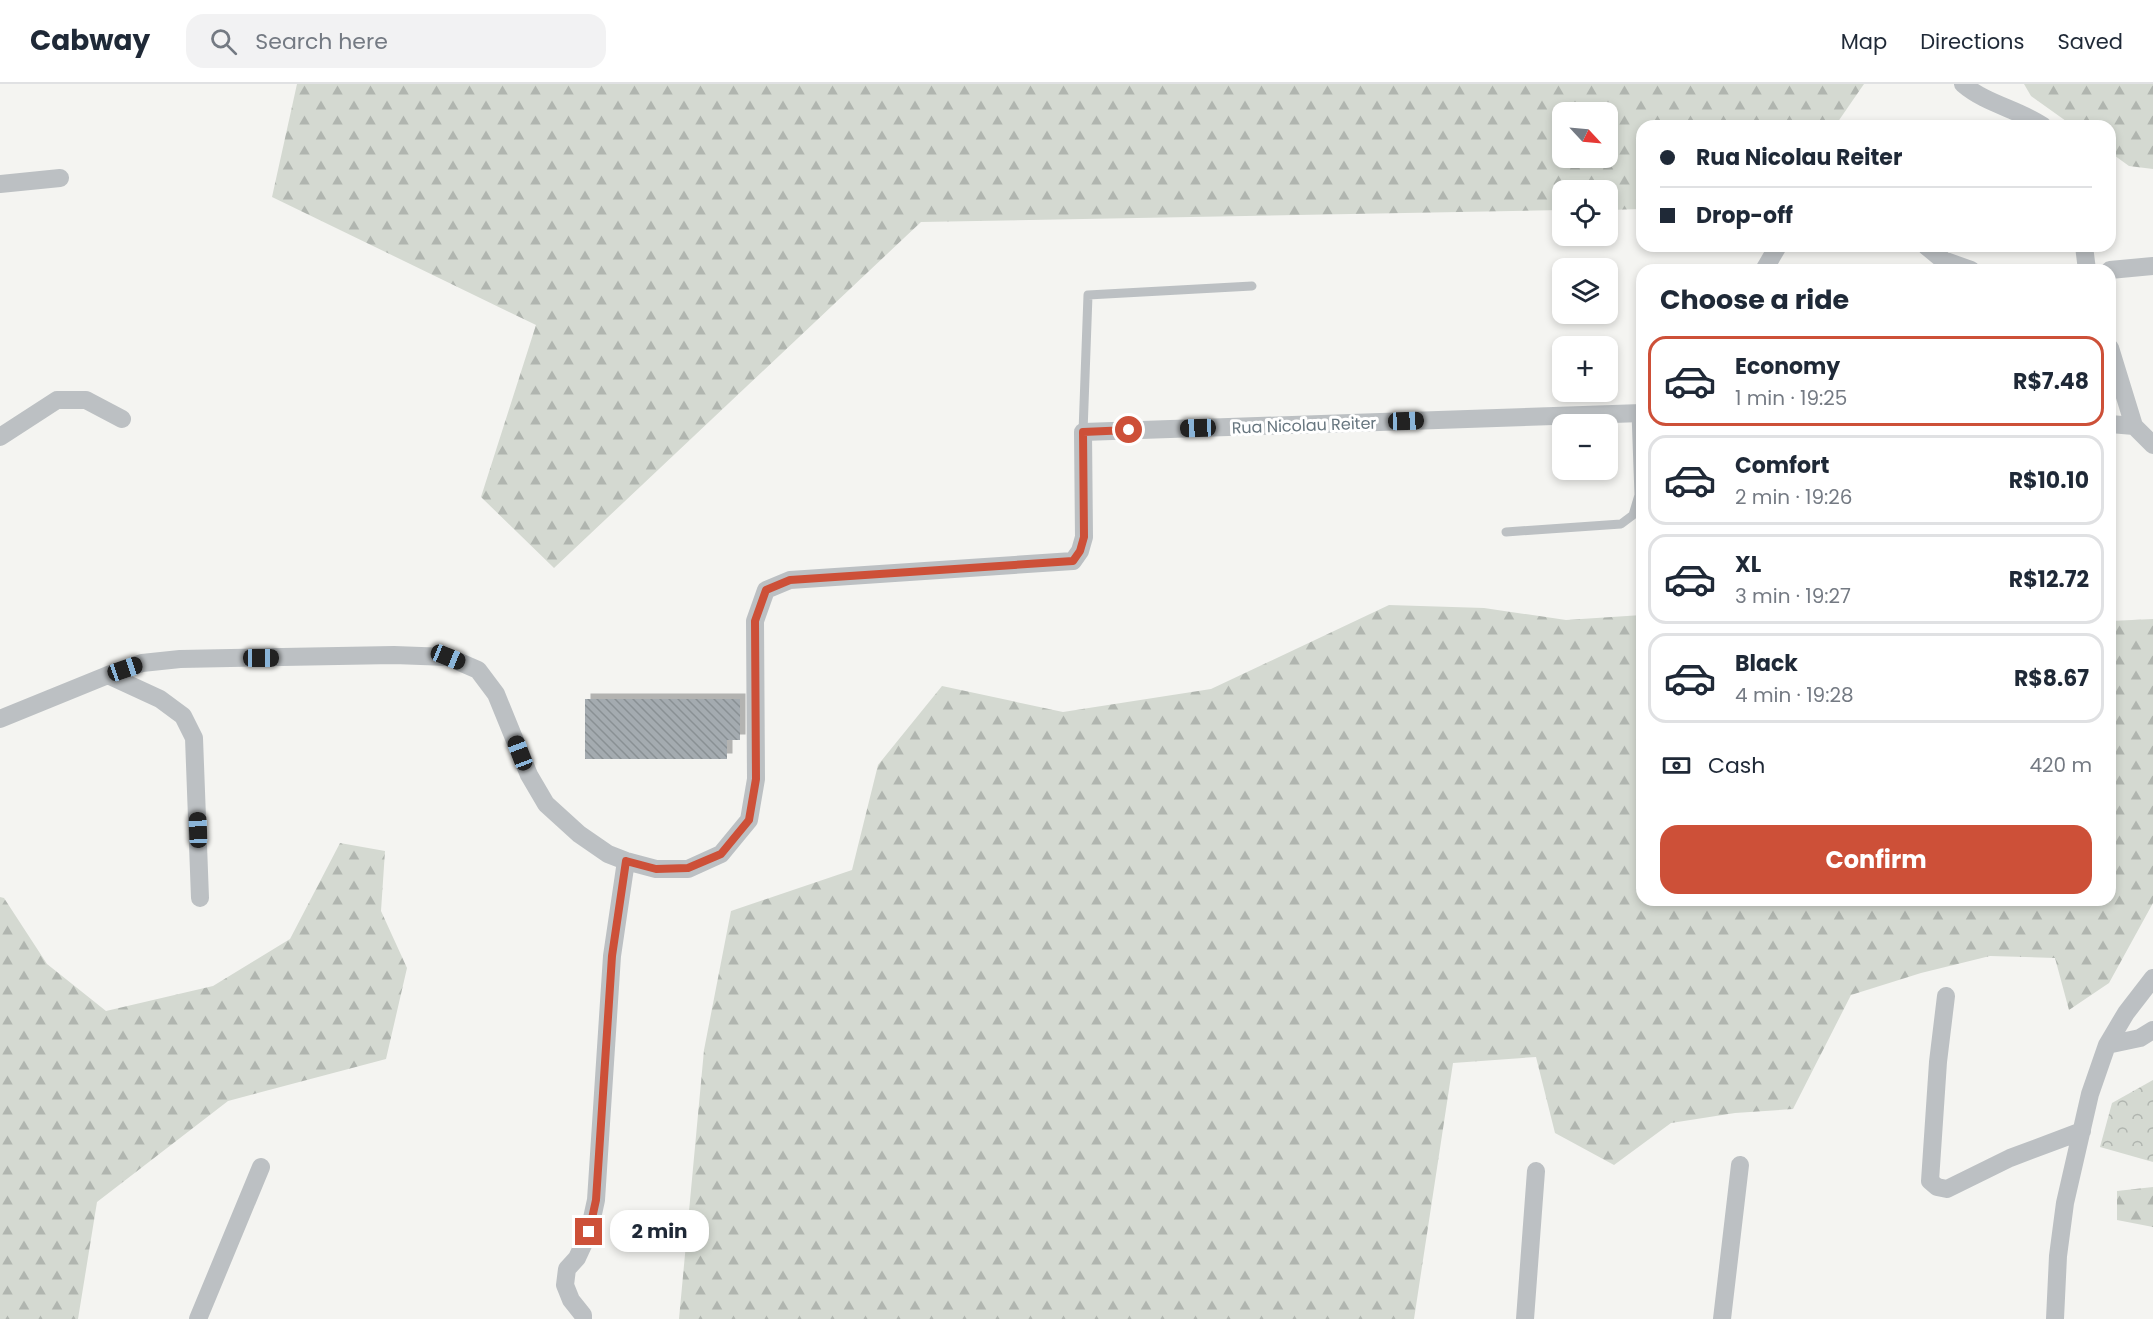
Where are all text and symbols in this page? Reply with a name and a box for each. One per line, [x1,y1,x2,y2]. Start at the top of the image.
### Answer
search box [186,14,606,68]
text: Cabway [30,21,150,60]
icon: search [207,25,240,58]
text: Search here [255,26,388,57]
text: Map [1841,27,1887,56]
text: Directions [1920,27,2024,56]
text: Saved [2057,27,2123,56]
north arrow [1552,102,1618,168]
map controls [1552,102,1618,480]
text: Rua Nicolau Reiter [1696,142,1902,173]
button: locate [1552,180,1618,246]
text: Drop-off [1696,200,1793,231]
button: layers [1552,258,1618,324]
text: Choose a ride [1660,281,1849,318]
button: + [1552,336,1618,402]
text: Economy [1735,351,1840,382]
icon: car [1663,354,1717,408]
text: R$7.48 [2013,366,2089,397]
text: 1 min · 19:25 [1735,384,1847,412]
street label: Rua Nicolau Reiter [1231,411,1377,440]
car [1388,411,1424,431]
button: − [1552,414,1618,480]
route start [1115,416,1142,443]
car [1180,418,1216,438]
text: Comfort [1735,450,1829,481]
icon: car [1663,453,1717,507]
text: R$10.10 [2009,465,2089,496]
text: 2 min · 19:26 [1735,483,1853,511]
text: XL [1735,549,1761,580]
icon: car [1663,552,1717,606]
text: R$12.72 [2009,564,2089,595]
text: 3 min · 19:27 [1735,582,1851,610]
car [428,642,468,672]
text: Black [1735,648,1798,679]
car [243,649,279,667]
icon: car [1663,651,1717,705]
car [105,655,145,683]
text: R$8.67 [2014,663,2089,694]
text: 4 min · 19:28 [1735,681,1854,709]
car [505,733,535,773]
icon: cash [1660,749,1693,782]
text: Cash [1708,750,1765,781]
text: 420 m [2029,751,2092,779]
car [188,812,208,848]
button: Confirm [1660,825,2092,894]
callout: 2 min [610,1211,709,1253]
text: 2 min [631,1217,688,1245]
route end [575,1218,602,1245]

